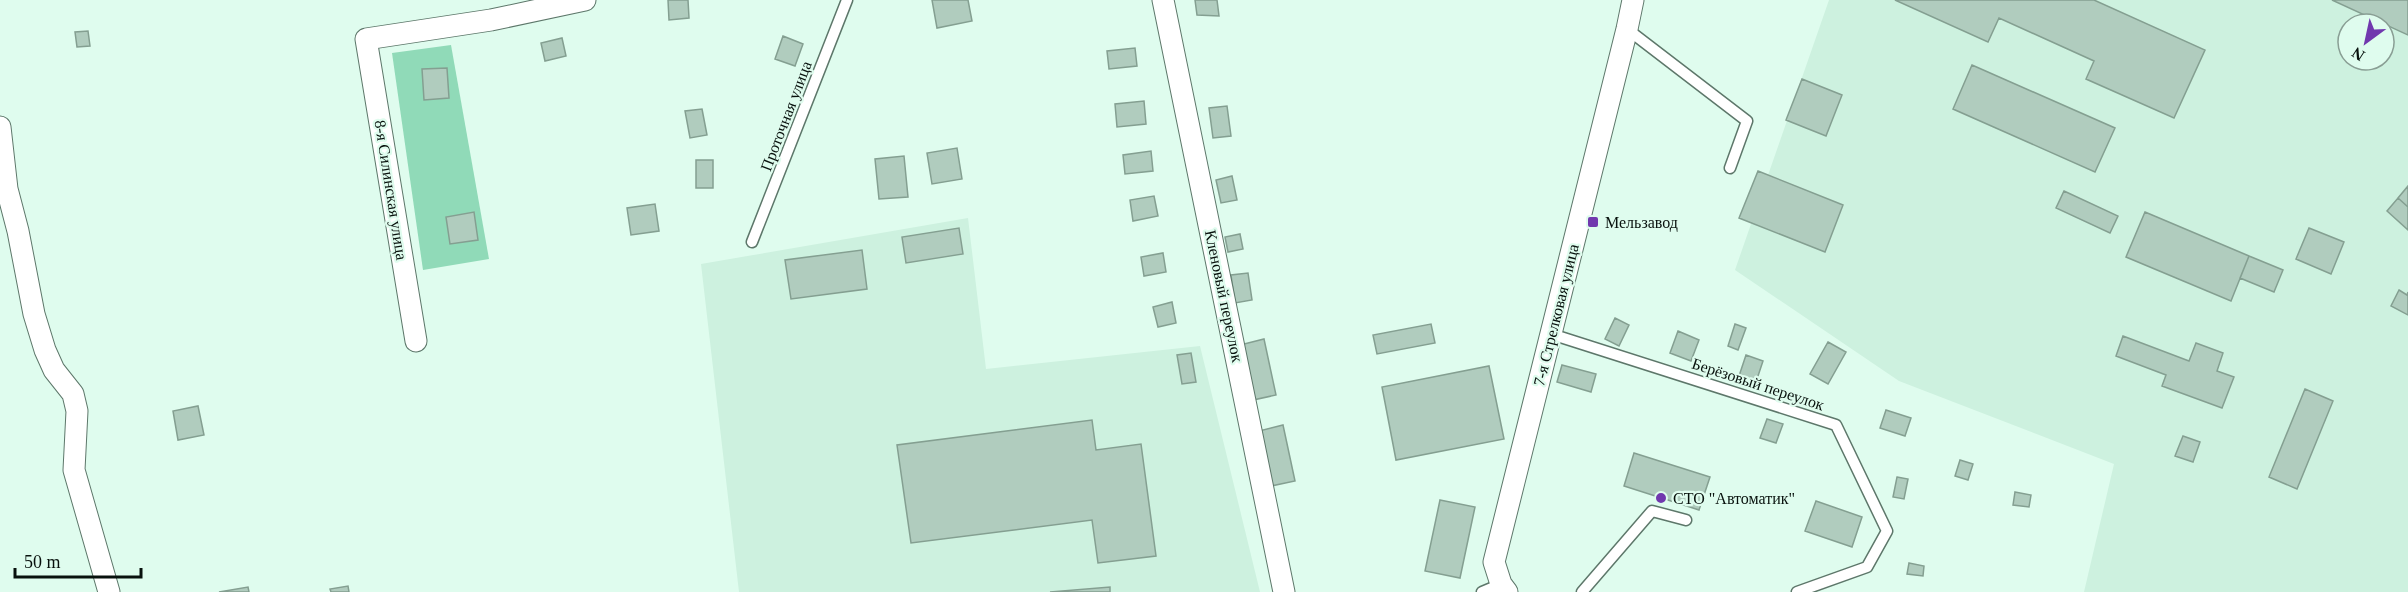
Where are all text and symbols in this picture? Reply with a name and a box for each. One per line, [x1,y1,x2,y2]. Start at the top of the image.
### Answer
north arrow [2336,12,2396,72]
text: N [2348,44,2368,64]
street label: Проточная улица [757,59,816,174]
street label: 8-я Силинская улица [371,119,410,261]
place label: Мельзавод [1605,214,1678,232]
marker: Мельзавод [1586,215,1600,229]
street label: Кленовый переулок [1201,228,1246,364]
street label: 7-я Стрелковая улица [1530,242,1583,388]
street label: Берёзовый переулок [1689,355,1826,414]
place label: СТО "Автоматик" [1673,490,1795,507]
marker: СТО "Автоматик" [1654,491,1668,505]
scale bar [15,541,141,579]
text: 50 m [24,552,61,572]

